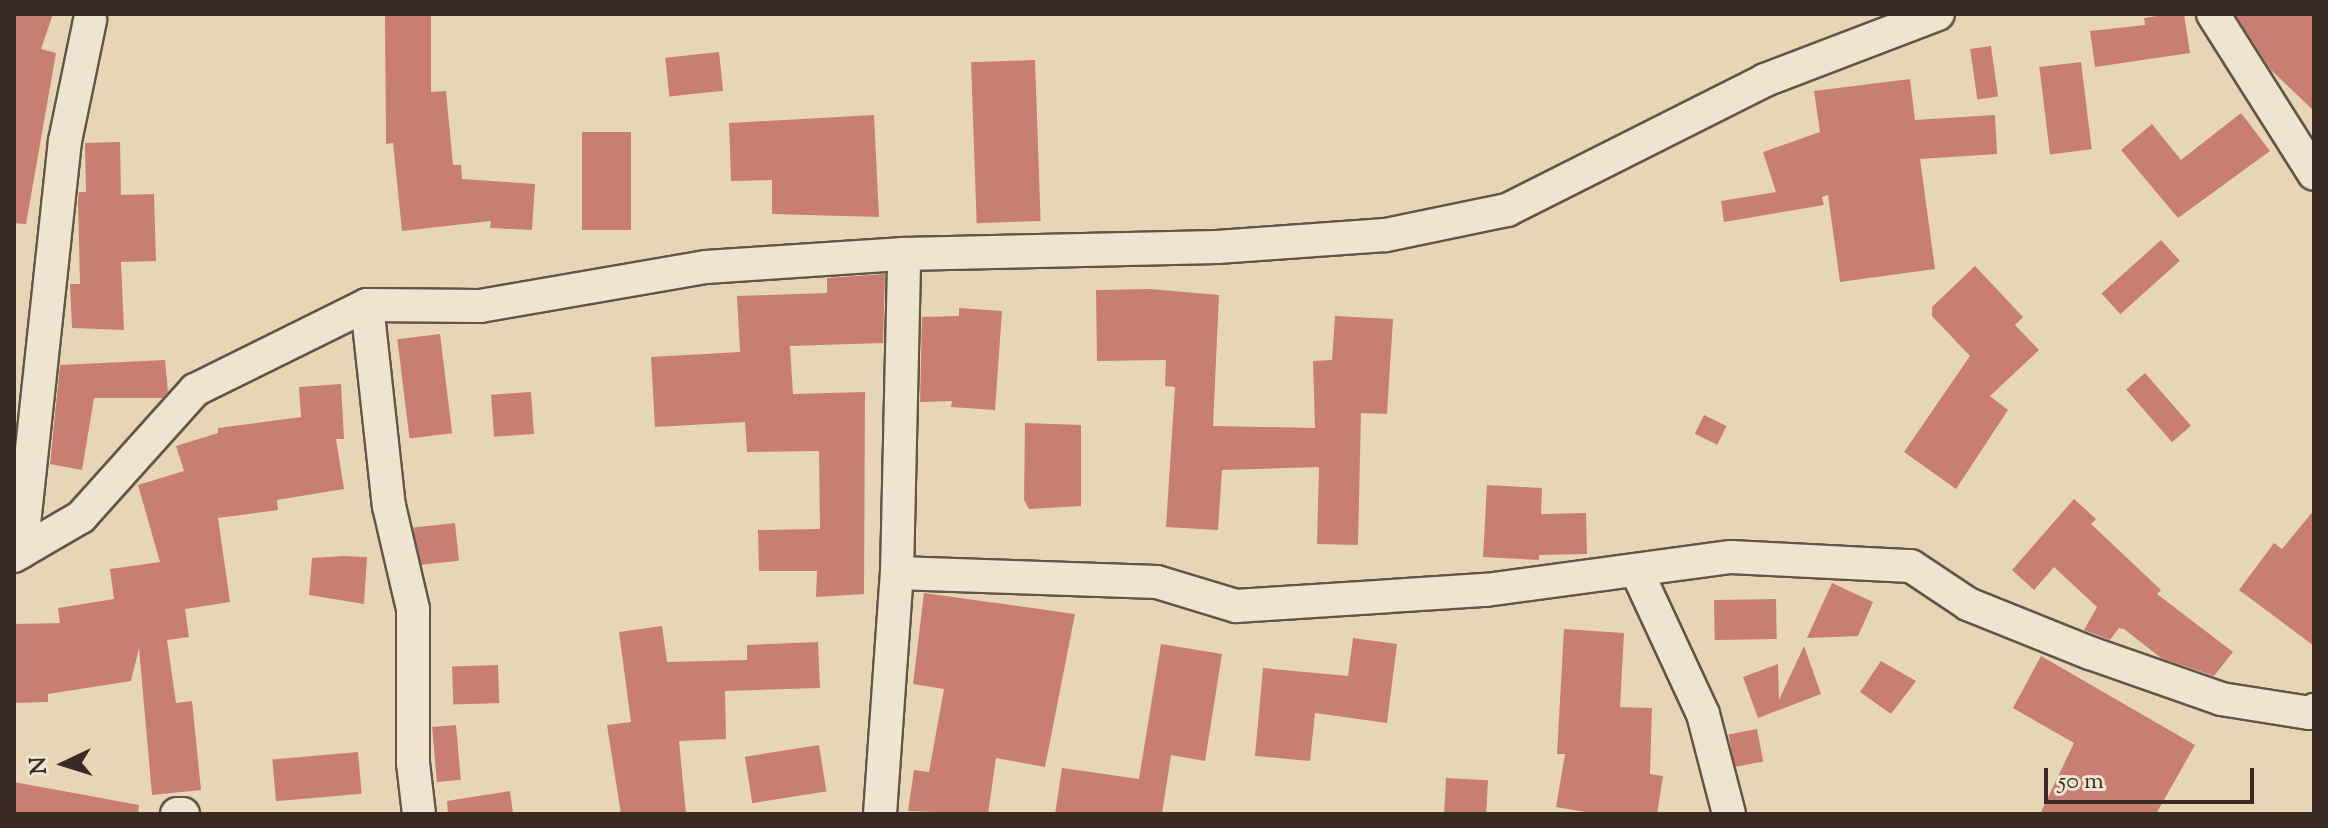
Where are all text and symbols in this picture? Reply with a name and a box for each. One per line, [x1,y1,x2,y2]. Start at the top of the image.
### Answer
north arrow [24,724,104,804]
scale bar [2048,752,2258,802]
text: N [23,756,57,776]
text: 50 m [2058,765,2104,799]

